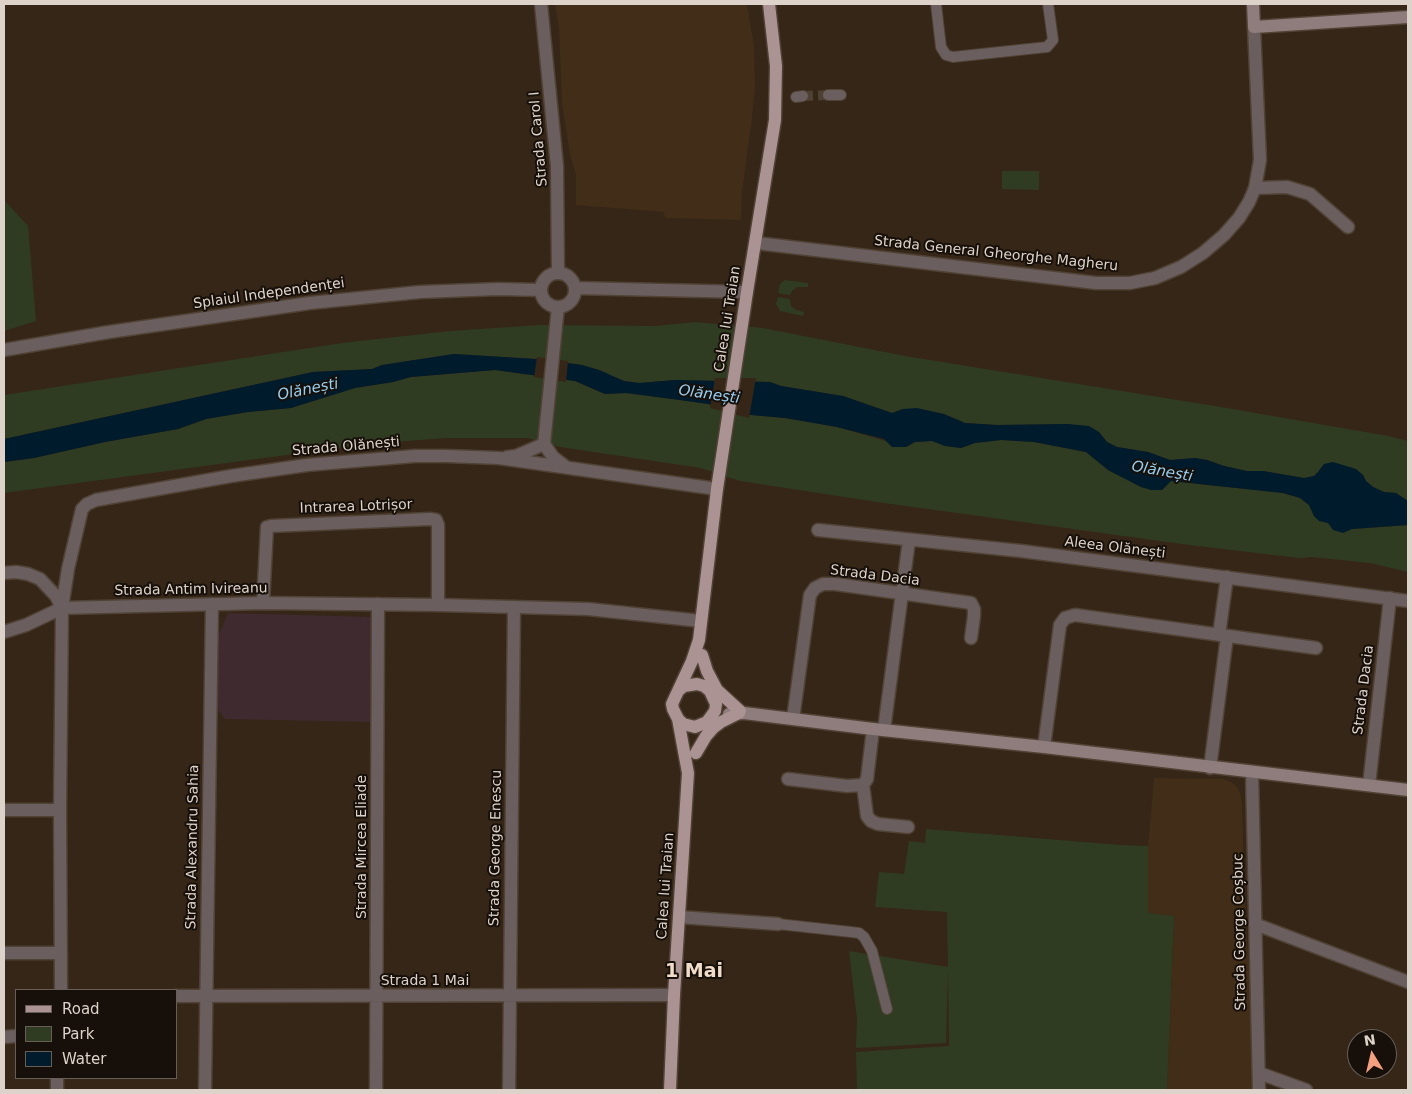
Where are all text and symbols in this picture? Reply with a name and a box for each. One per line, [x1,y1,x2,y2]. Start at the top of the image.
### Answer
street label: Strada Carol I [526,91,552,187]
street label: Strada General Gheorghe Magheru [873,233,1119,275]
street label: Calea lui Traian [711,265,745,373]
street label: Splaiul Independenței [192,275,346,313]
water label: Olănești [276,375,340,405]
water label: Olănești [677,382,741,408]
street label: Strada Olănești [291,434,401,460]
water label: Olănești [1130,458,1194,486]
street label: Intrarea Lotrișor [299,497,413,517]
street label: Aleea Olănești [1064,533,1166,563]
street label: Strada Dacia [829,562,921,590]
street label: Strada Antim Ivireanu [114,580,268,600]
street label: Strada Dacia [1350,644,1378,736]
street label: Strada Alexandru Sahia [183,764,203,930]
street label: Strada George Enescu [486,770,506,926]
street label: Strada Mircea Eliade [354,775,370,919]
street label: Calea lui Traian [654,832,678,940]
street label: Strada George Coșbuc [1230,853,1250,1011]
district label: 1 Mai [665,961,723,983]
street label: Strada 1 Mai [381,973,469,989]
legend [15,989,178,1079]
text: Road [62,1000,100,1018]
text: Park [62,1025,94,1043]
north arrow [1347,1029,1397,1079]
text: N [1363,1031,1377,1049]
text: Water [62,1050,106,1068]

